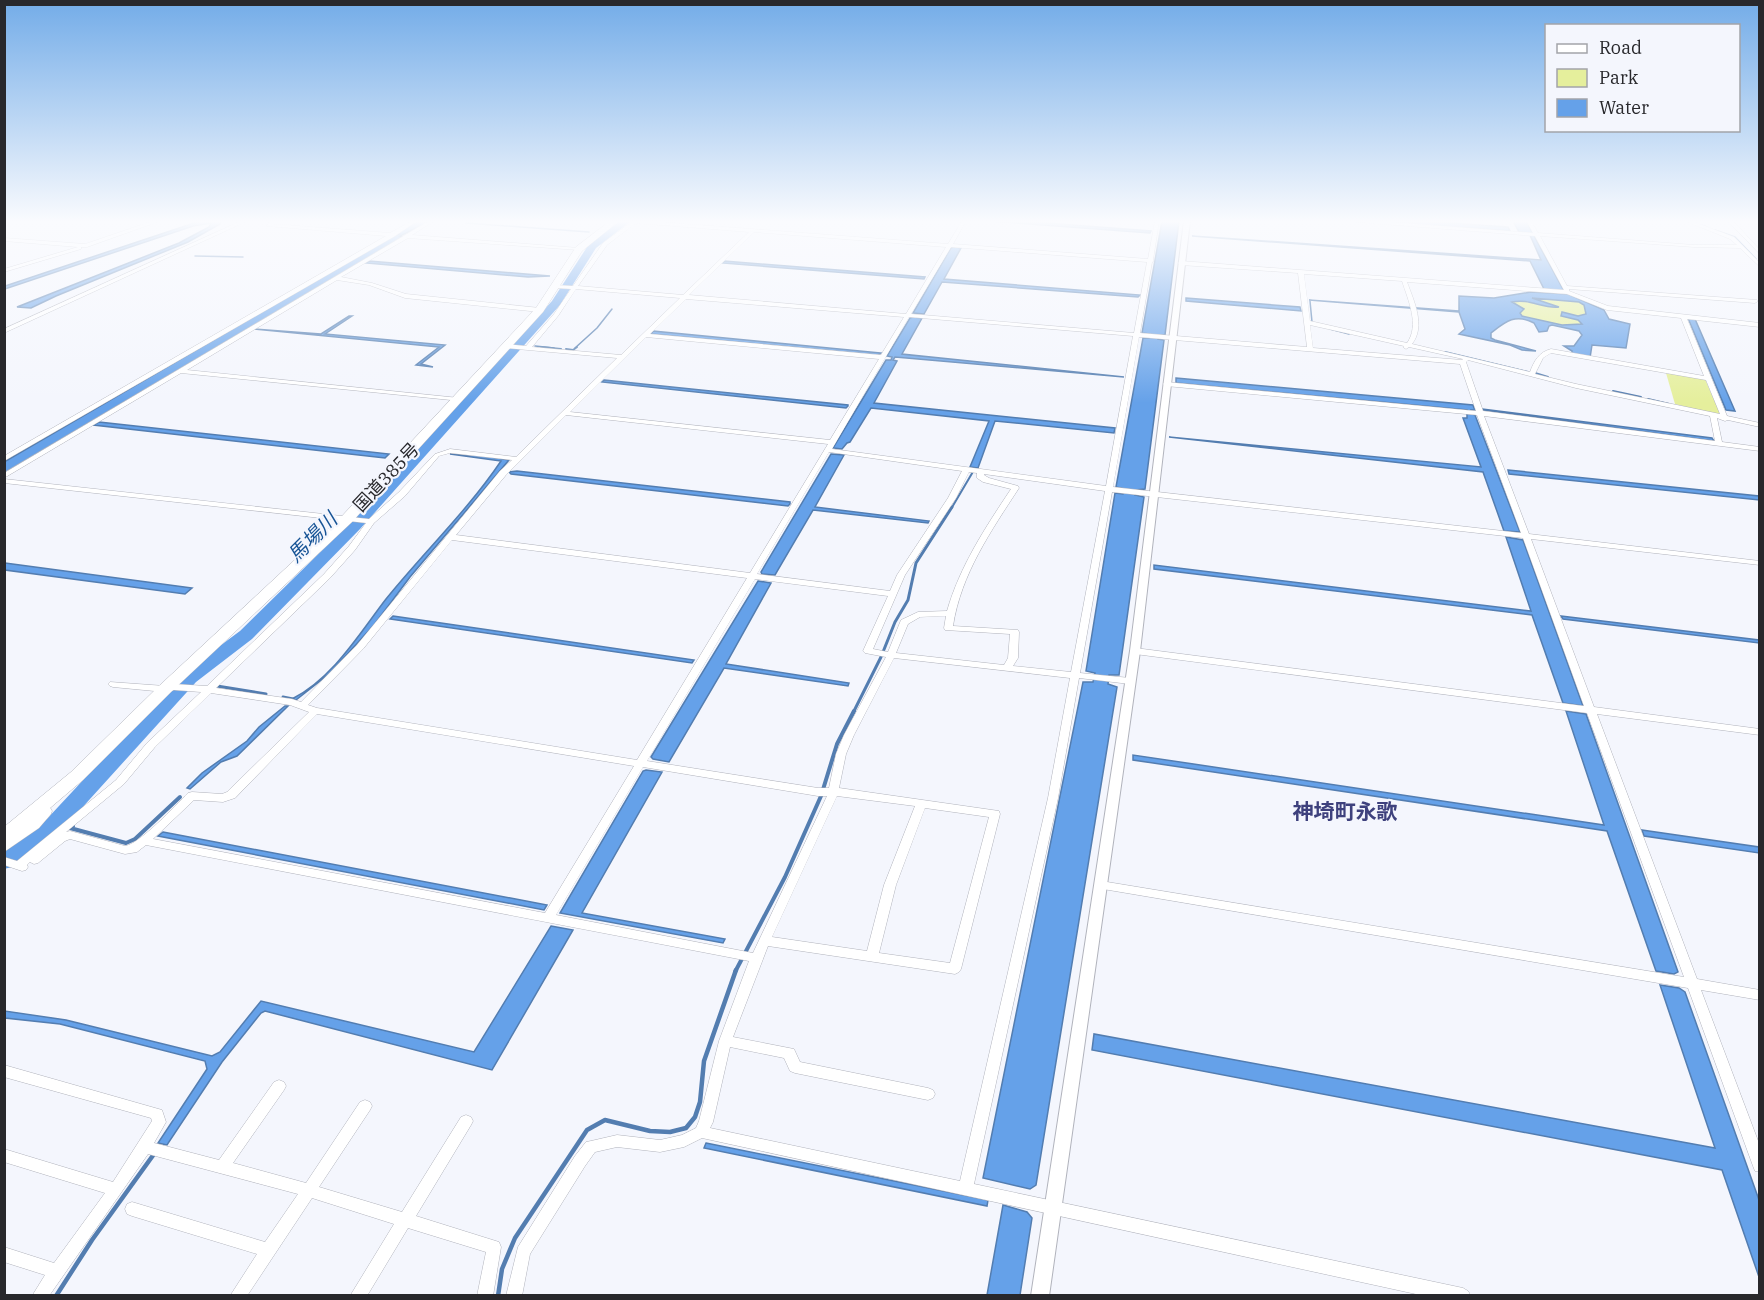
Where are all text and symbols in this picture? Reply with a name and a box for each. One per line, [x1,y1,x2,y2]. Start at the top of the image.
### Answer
legend [1545,24,1740,132]
text: Road [1599,36,1642,59]
text: Park [1599,66,1639,89]
text: Water [1599,96,1649,119]
street label: 国道385号 [348,438,424,516]
water label: 馬場川 [281,505,344,568]
district label: 神埼町永歌 [1293,797,1398,825]

